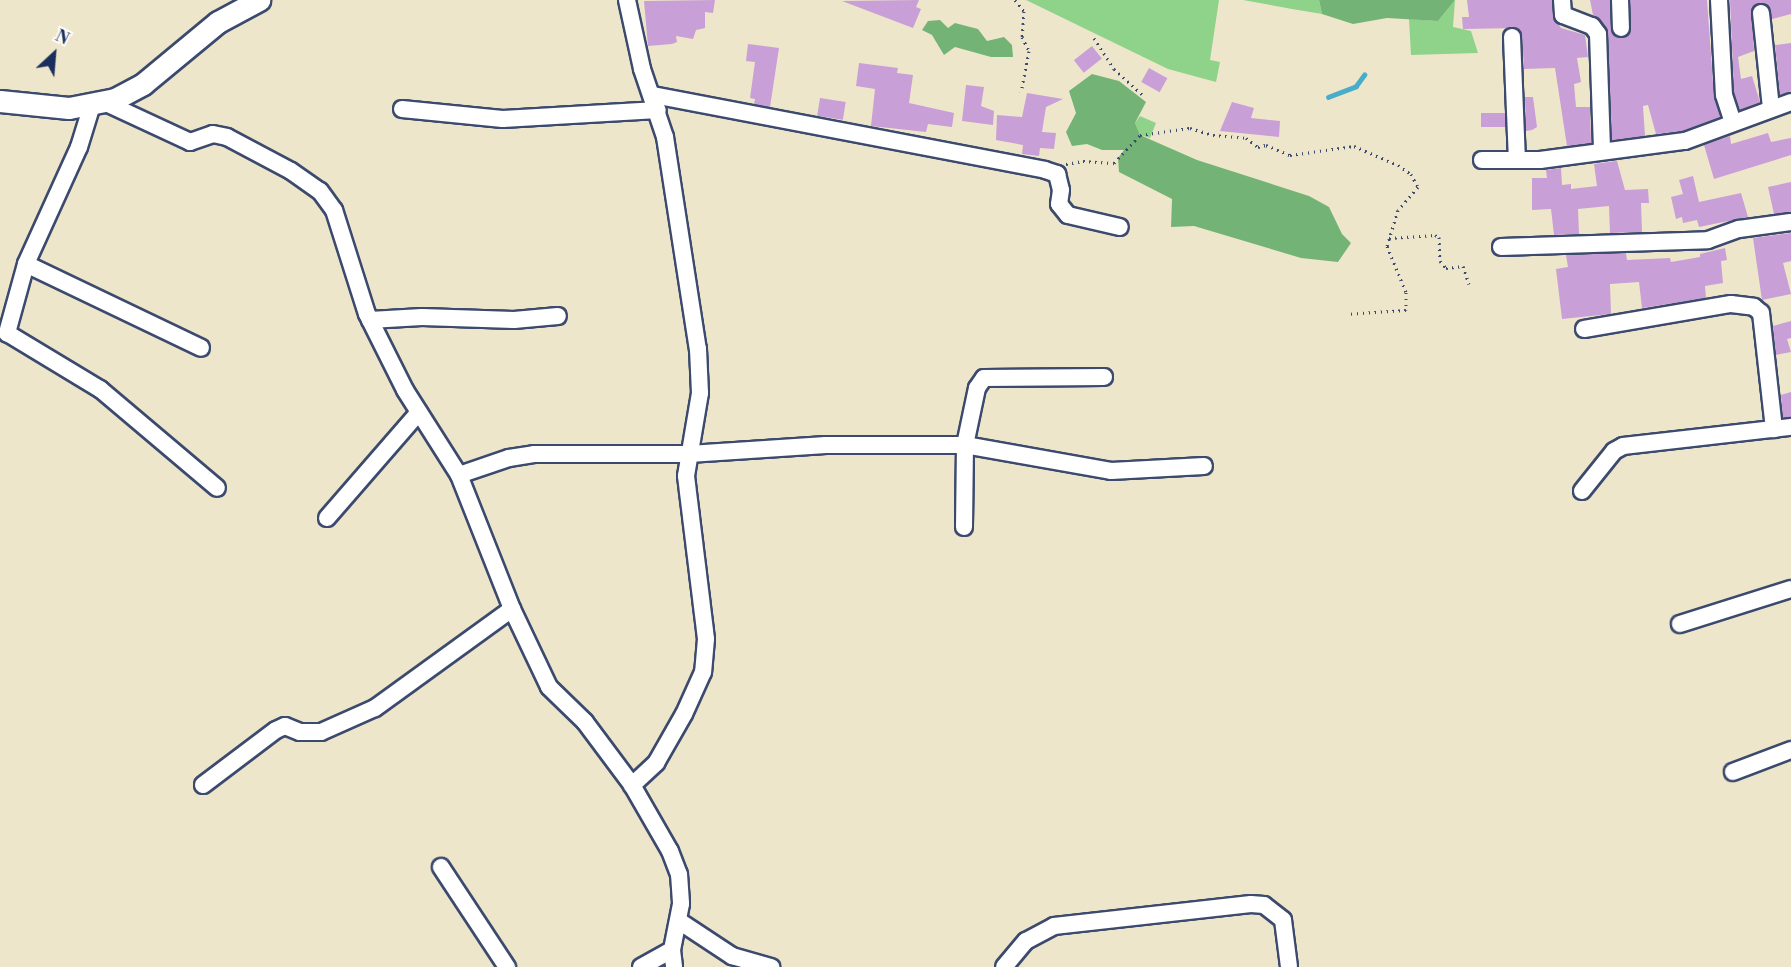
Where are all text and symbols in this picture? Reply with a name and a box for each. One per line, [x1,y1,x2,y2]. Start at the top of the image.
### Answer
north arrow [24,24,84,84]
text: N [52,26,72,50]

